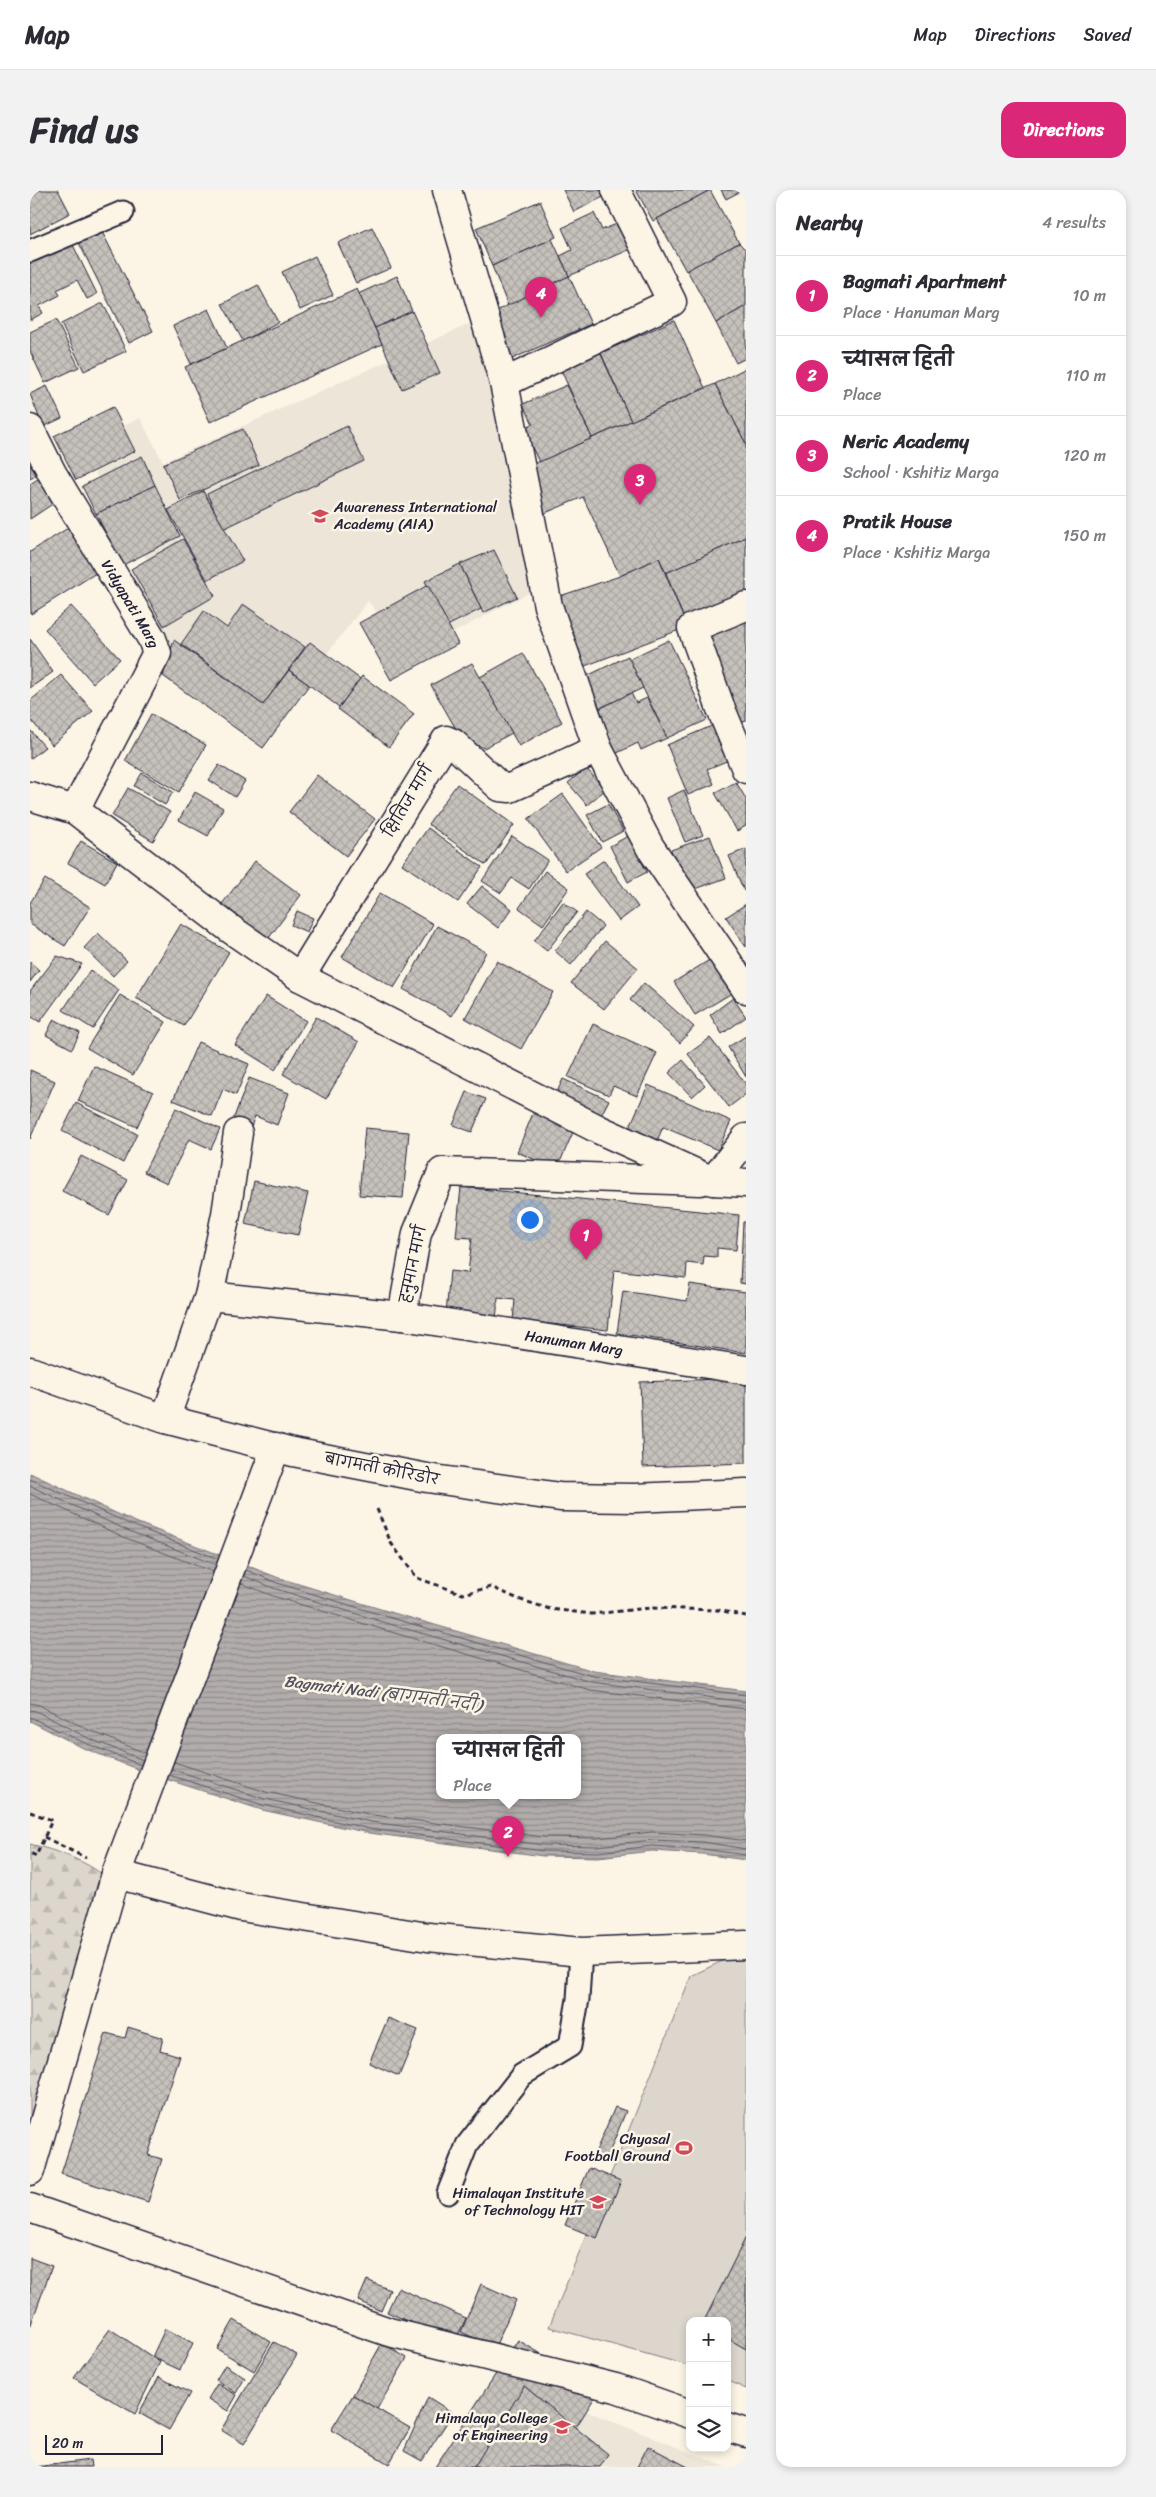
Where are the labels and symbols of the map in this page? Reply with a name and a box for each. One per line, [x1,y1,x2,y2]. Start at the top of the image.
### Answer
pin: 4 [525,277,557,318]
pin: 3 [624,464,656,505]
place label: Awareness International Academy (AIA) [333,494,498,537]
school or university icon: Awareness International Academy (AIA) [310,506,330,526]
street label: Vidyapati Marg [94,554,167,652]
street label: क्षितिज मार्ग [376,759,440,843]
your location [517,1207,543,1233]
pin: 1 [570,1219,602,1260]
street label: हनुमान मार्ग [392,1222,434,1306]
street label: Hanuman Marg [523,1322,625,1364]
street label: बागमती कोरिडोर [321,1445,443,1493]
water label: Bagmati Nadi (बागमती नदी) [283,1666,487,1720]
pin: 2 [492,1816,524,1857]
place label: Chyasal Football Ground [565,2126,671,2169]
sports icon: Chyasal Football Ground [674,2138,694,2158]
place label: Himalayan Institute of Technology HIT [452,2180,585,2223]
school or university icon: Himalayan Institute of Technology HIT [588,2192,608,2212]
place label: Himalaya College of Engineering [435,2405,548,2448]
school or university icon: Himalaya College of Engineering [552,2417,572,2437]
scale bar [45,2432,162,2455]

